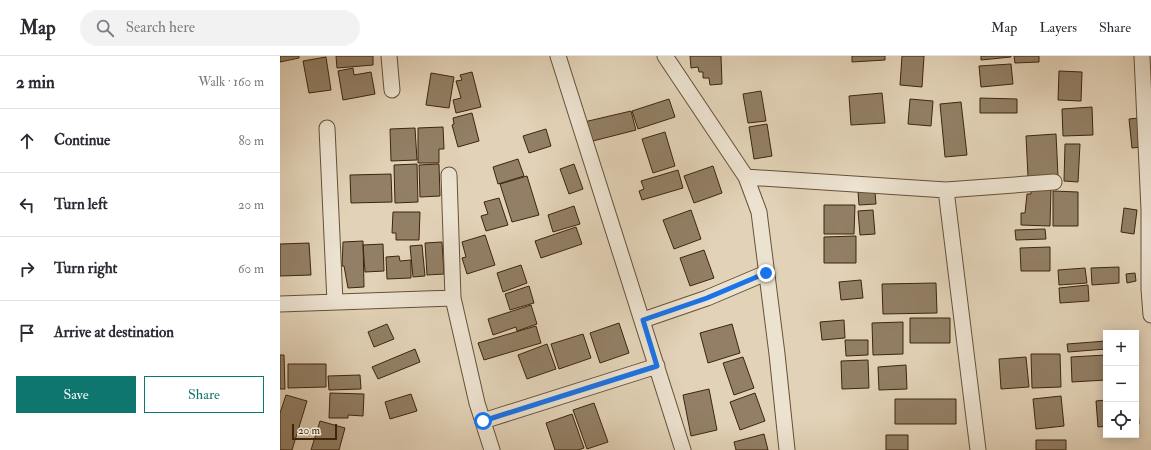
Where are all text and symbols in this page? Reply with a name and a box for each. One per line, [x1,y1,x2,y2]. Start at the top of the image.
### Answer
search box [80,10,360,46]
text: Map [20,16,56,40]
icon: search [94,17,116,39]
text: Search here [126,18,195,37]
text: Map [991,19,1017,36]
text: Layers [1039,19,1077,36]
text: Share [1099,19,1131,36]
text: 2 min [16,72,55,93]
text: Walk · 160 m [198,74,264,90]
icon: ahead [16,130,38,152]
text: Continue [54,131,110,150]
text: 80 m [238,133,264,149]
icon: left [16,194,38,216]
text: Turn left [54,195,108,214]
text: 20 m [238,197,264,213]
icon: right [16,258,38,280]
text: Turn right [54,259,117,278]
text: 60 m [238,261,264,277]
route end [757,264,775,282]
icon: arrive [16,322,38,344]
text: Arrive at destination [54,323,174,342]
map controls [1103,330,1139,438]
button: + [1103,330,1139,366]
button: − [1103,366,1139,402]
button: Save [16,376,136,413]
button: Share [144,376,264,413]
button: locate [1103,402,1139,438]
route start [474,412,492,430]
scale bar [292,422,337,441]
text: 20 m [298,424,320,437]

